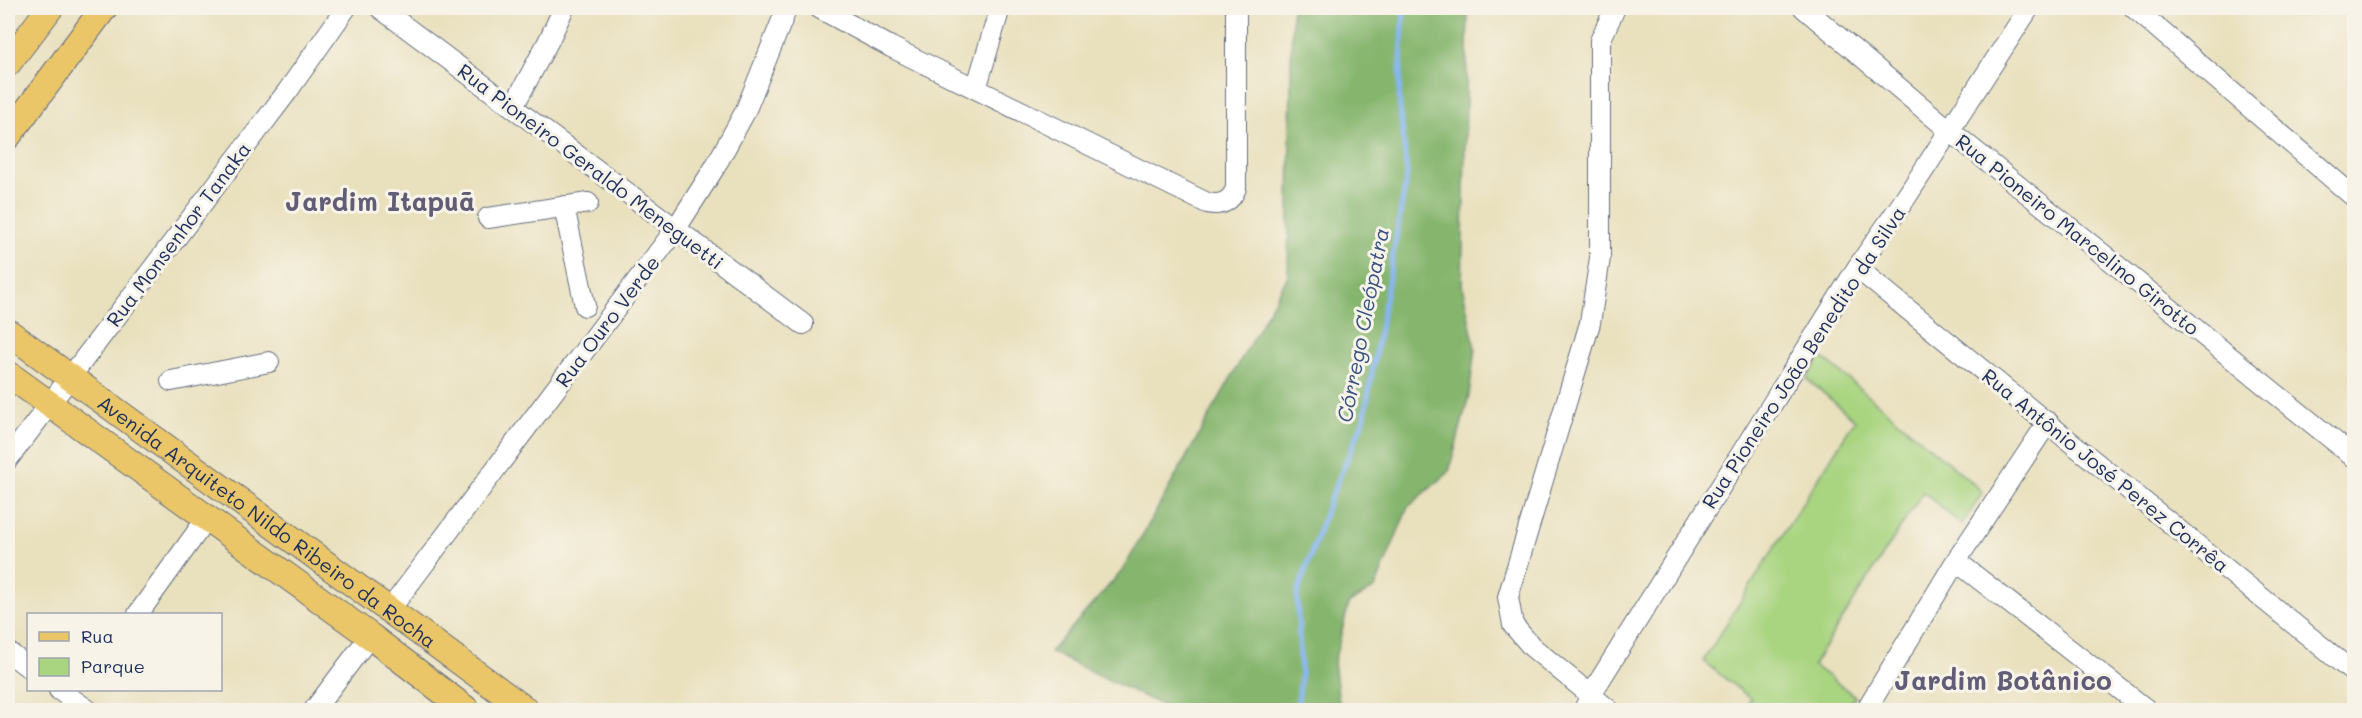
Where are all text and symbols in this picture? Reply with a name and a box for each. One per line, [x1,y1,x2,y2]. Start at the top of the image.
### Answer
street label: Rua Pioneiro Geraldo Meneguetti [453,57,729,275]
street label: Rua Pioneiro Marcelino Girotto [1951,128,2205,340]
street label: Rua Monsenhor Tanaka [100,137,256,331]
district label: Jardim Itapuã [285,184,475,218]
street label: Rua Pioneiro João Benedito da Silva [1695,201,1911,513]
water label: Córrego Cleópatra [1330,225,1394,425]
street label: Rua Ouro Verde [549,250,665,392]
street label: Rua Antônio José Perez Corrêa [1977,362,2235,578]
street label: Avenida Arquiteto Nildo Ribeiro da Rocha [93,389,442,653]
legend [27,613,222,691]
text: Rua [81,624,114,648]
text: Parque [81,654,145,678]
district label: Jardim Botânico [1894,663,2112,697]

